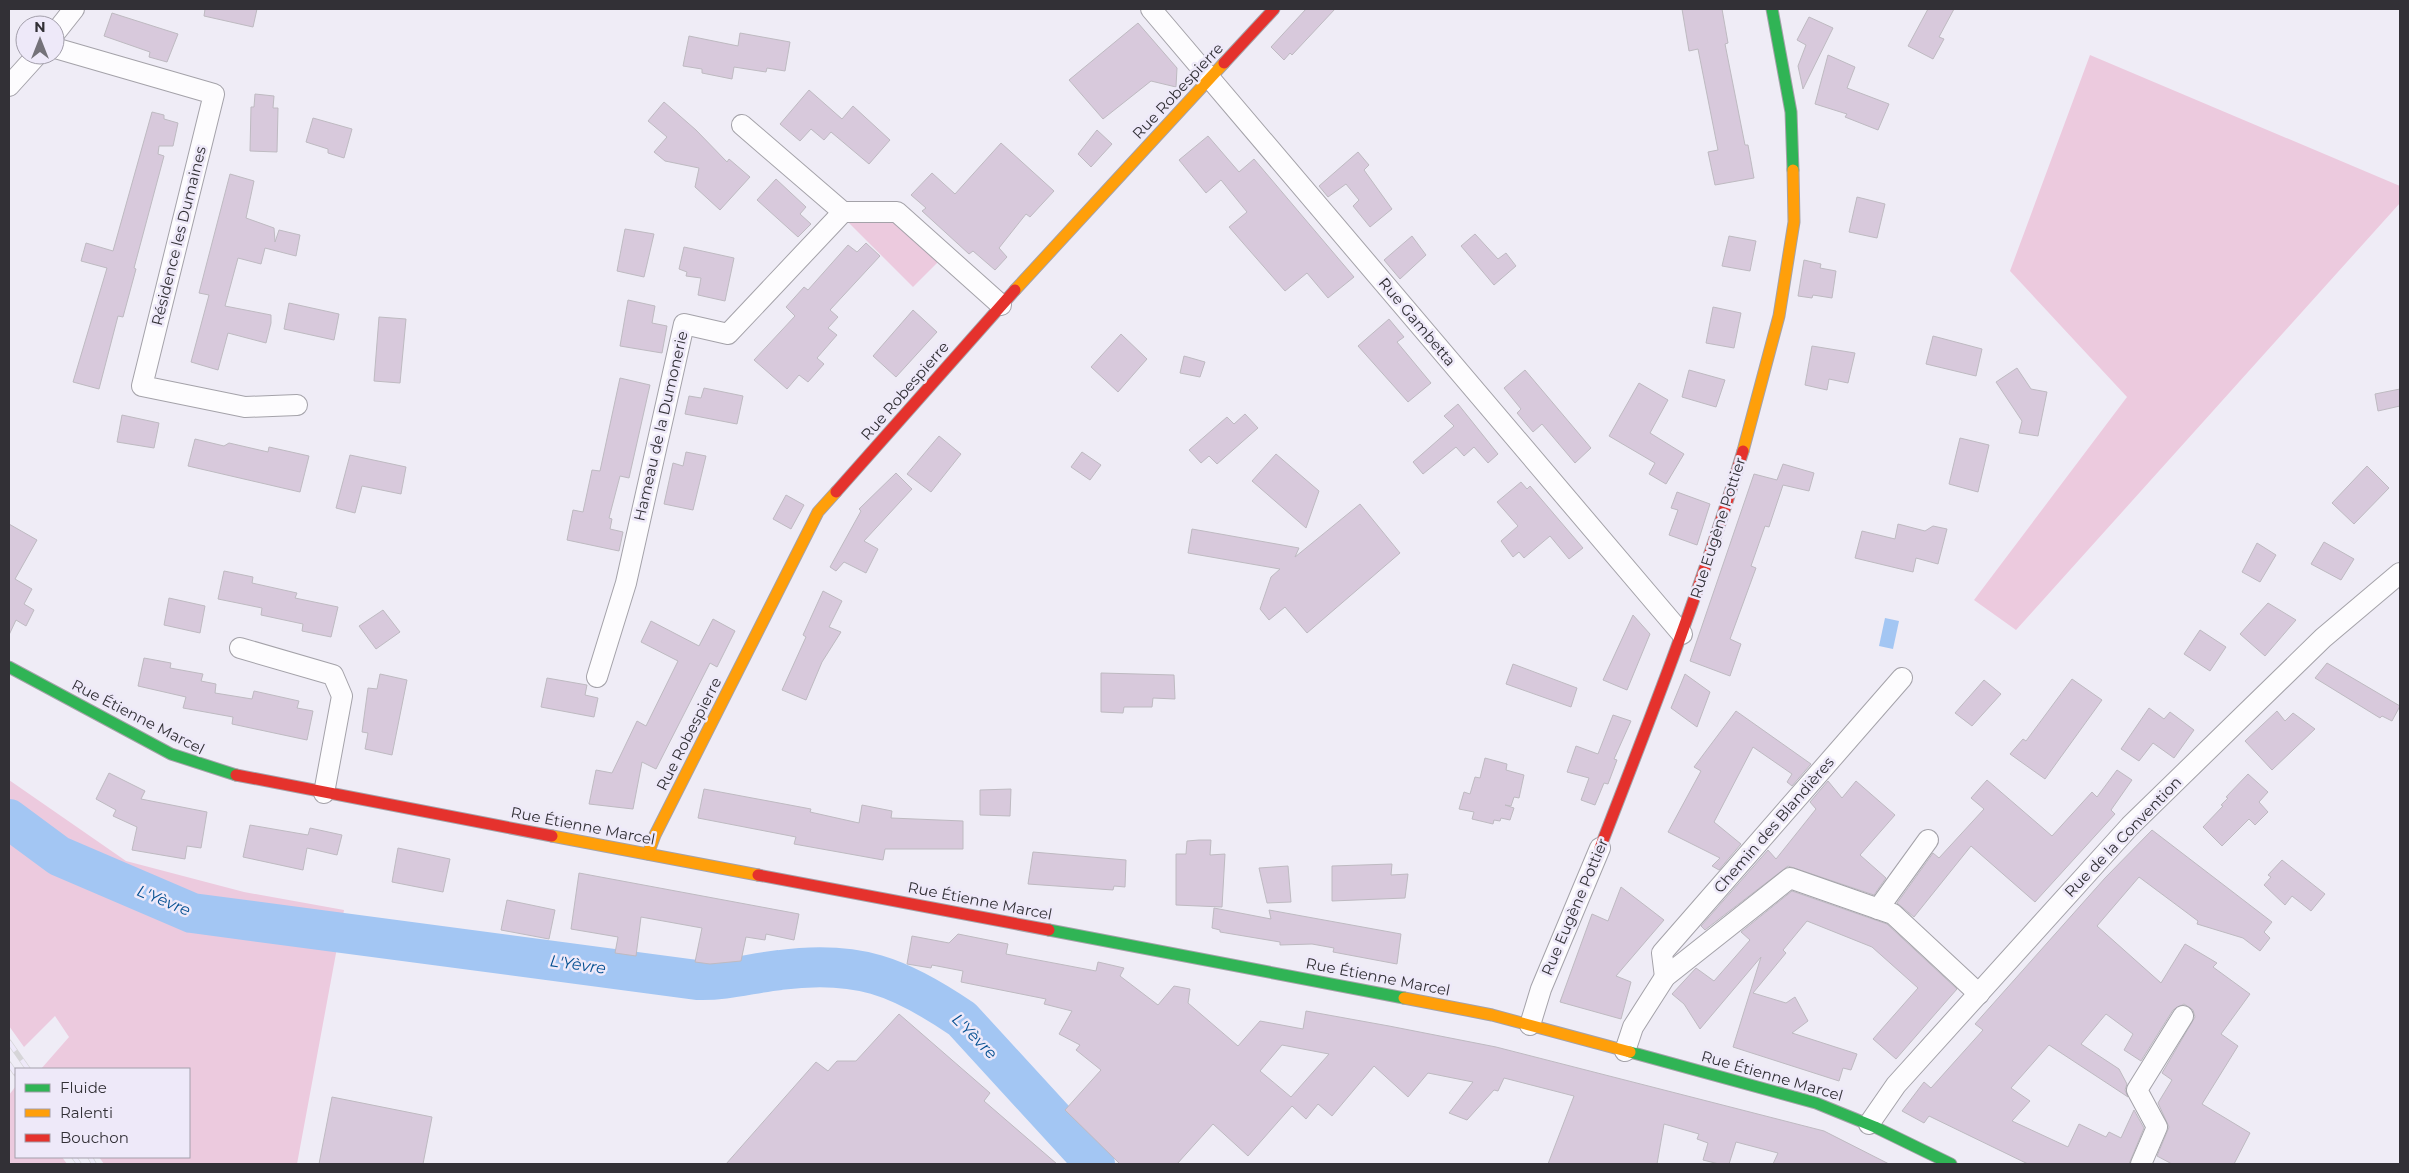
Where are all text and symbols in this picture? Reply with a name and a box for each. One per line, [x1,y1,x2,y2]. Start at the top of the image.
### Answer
north arrow [15,15,65,65]
text: N [34,18,46,36]
street label: Rue Robespierre [1128,39,1227,143]
street label: Résidence les Dumaines [147,144,210,327]
street label: Rue Gambetta [1375,273,1460,370]
street label: Hameau de la Dumonerie [629,329,692,523]
street label: Rue Robespierre [857,337,953,444]
street label: Rue Eugène Pottier [1686,455,1749,601]
street label: Rue Robespierre [652,674,725,794]
street label: Rue Étienne Marcel [69,675,208,758]
street label: Chemin des Blandières [1709,753,1838,897]
street label: Rue de la Convention [2060,772,2185,901]
street label: Rue Étienne Marcel [509,802,657,849]
street label: Rue Eugène Pottier [1537,835,1612,978]
street label: Rue Étienne Marcel [906,877,1054,924]
water label: L'Yèvre [134,881,193,920]
water label: L'Yèvre [549,951,607,978]
street label: Rue Étienne Marcel [1304,953,1452,1000]
water label: L'Yèvre [948,1010,1001,1063]
street label: Rue Étienne Marcel [1699,1046,1845,1105]
legend [15,1068,190,1158]
text: Fluide [60,1078,107,1097]
text: Ralenti [60,1103,113,1122]
text: Bouchon [60,1128,129,1147]

